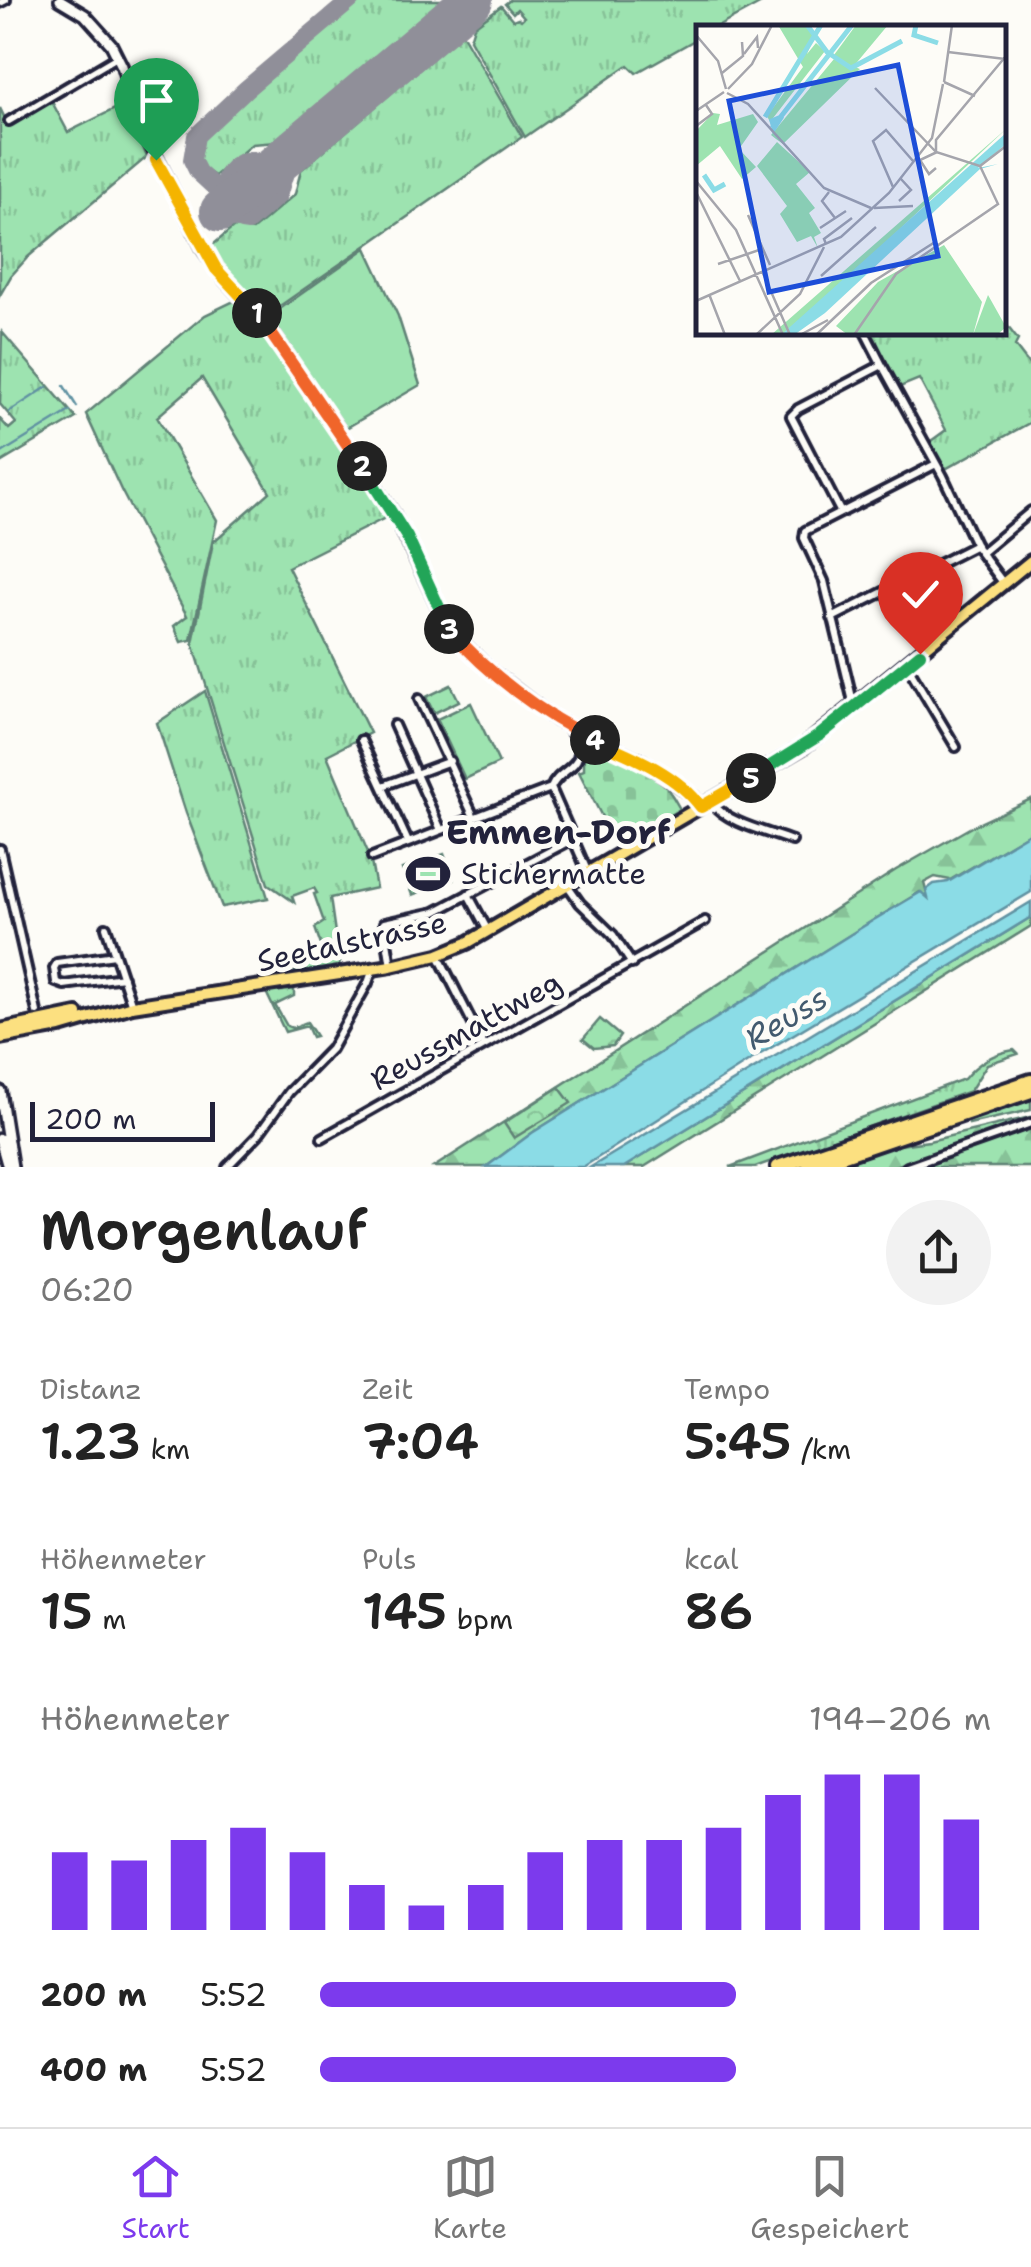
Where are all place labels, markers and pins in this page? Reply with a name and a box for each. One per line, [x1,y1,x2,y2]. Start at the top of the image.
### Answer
pin [114,58,199,161]
pin: 1 [232,288,282,338]
pin: 2 [337,441,387,491]
pin [878,552,963,655]
pin: 3 [424,604,474,654]
pin: 4 [570,715,620,765]
pin: 5 [726,753,776,803]
sports icon: Stichermatte [404,850,452,898]
place label: Stichermatte [461,853,646,894]

